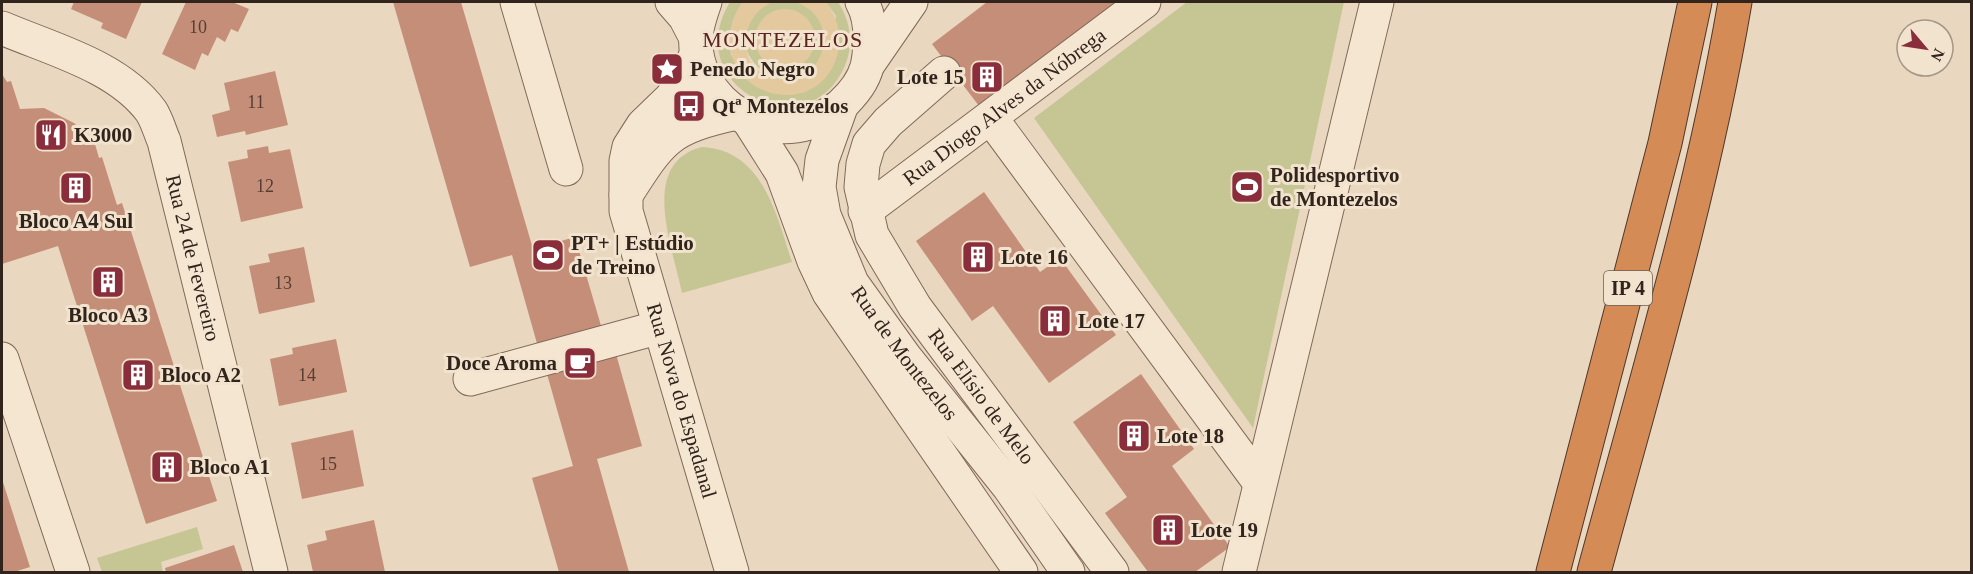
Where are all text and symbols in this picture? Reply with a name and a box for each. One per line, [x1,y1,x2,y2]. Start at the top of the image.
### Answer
house number: 10 [189,17,207,37]
north arrow [1895,18,1955,78]
street label: Rua Diogo Alves da Nóbrega [898,23,1111,190]
district label: MONTEZELOS [702,27,864,52]
text: N [1927,46,1948,65]
place icon: Penedo Negro [649,51,685,87]
place label: Penedo Negro [690,57,815,81]
building icon: Lote 15 [969,59,1005,95]
place label: Lote 15 [897,65,964,89]
bus stop icon: Qtª Montezelos [671,88,707,124]
house number: 11 [247,92,265,112]
place label: Qtª Montezelos [712,94,848,118]
restaurant icon: K3000 [33,117,69,153]
place label: K3000 [74,123,132,147]
place label: Polidesportivo de Montezelos [1270,163,1400,211]
sports icon: Polidesportivo de Montezelos [1229,169,1265,205]
building icon: Bloco A4 Sul [58,170,94,206]
street label: Rua 24 de Fevereiro [161,172,225,344]
house number: 12 [256,176,274,196]
place label: Bloco A4 Sul [19,209,133,233]
place label: PT+ | Estúdio de Treino [571,231,694,279]
sports icon: PT+ | Estúdio de Treino [530,237,566,273]
building icon: Lote 16 [960,239,996,275]
place label: Lote 16 [1001,245,1068,269]
building icon: Bloco A3 [90,264,126,300]
road number: IP 4 [1604,271,1652,305]
house number: 13 [274,273,292,293]
street label: Rua de Montezelos [846,281,963,425]
street label: Rua Nova do Espadanal [642,300,722,501]
place label: Bloco A3 [68,303,148,327]
building icon: Lote 17 [1037,303,1073,339]
place label: Lote 17 [1078,309,1145,333]
street label: Rua Elísio de Melo [923,324,1040,469]
cafe icon: Doce Aroma [562,345,598,381]
place label: Doce Aroma [446,351,557,375]
building icon: Bloco A2 [120,357,156,393]
place label: Bloco A2 [161,363,241,387]
house number: 14 [298,365,316,385]
building icon: Lote 18 [1116,418,1152,454]
place label: Lote 18 [1157,424,1224,448]
building icon: Bloco A1 [149,449,185,485]
house number: 15 [319,454,337,474]
place label: Bloco A1 [190,455,270,479]
building icon: Lote 19 [1150,512,1186,548]
place label: Lote 19 [1191,518,1258,542]

